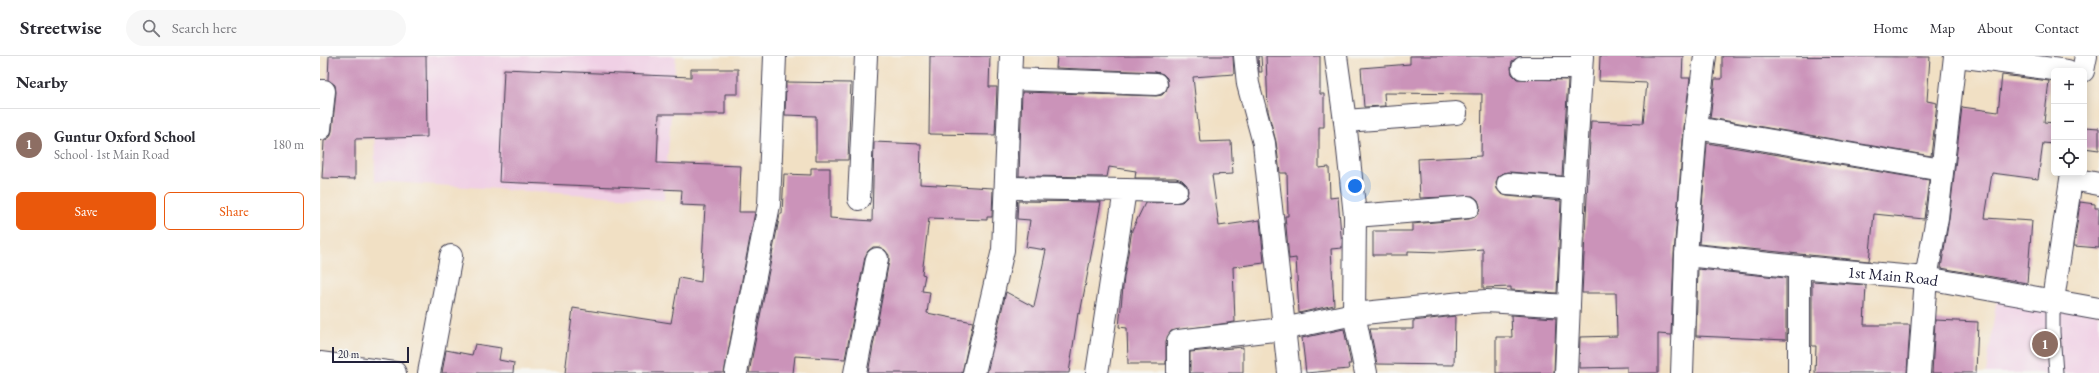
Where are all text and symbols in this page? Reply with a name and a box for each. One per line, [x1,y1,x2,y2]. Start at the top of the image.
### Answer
search box [126,10,406,46]
text: Streetwise [20,15,102,40]
icon: search [140,17,162,39]
text: Search here [172,18,237,37]
text: Home [1873,19,1908,37]
text: Map [1930,19,1955,37]
text: About [1977,19,2013,37]
text: Contact [2035,19,2079,37]
map controls [2051,68,2087,176]
button: + [2051,68,2087,104]
text: Nearby [16,71,68,93]
button: − [2051,104,2087,140]
text: Guntur Oxford School [54,127,196,146]
text: 1 [26,136,32,153]
text: 180 m [273,136,304,153]
button: locate [2051,140,2087,176]
text: School · 1st Main Road [54,146,169,163]
your location [1345,176,1365,196]
button: Save [16,192,156,230]
button: Share [164,192,304,230]
street label: 1st Main Road [1847,261,1941,291]
pin: 1 [2032,329,2058,359]
scale bar [332,345,409,364]
text: 20 m [338,347,359,361]

